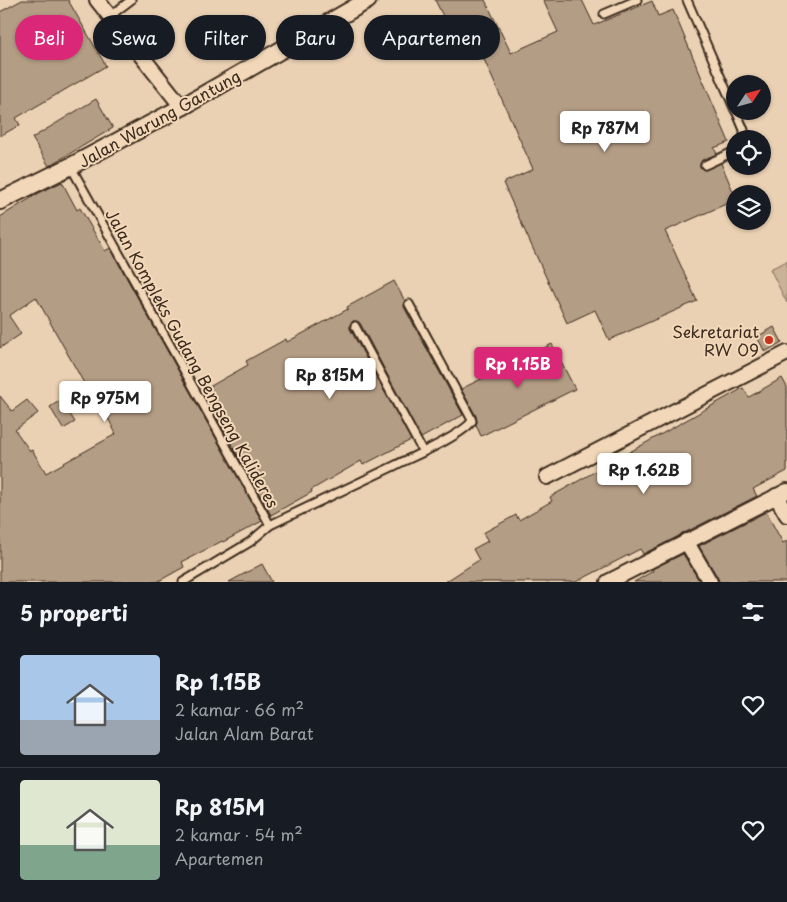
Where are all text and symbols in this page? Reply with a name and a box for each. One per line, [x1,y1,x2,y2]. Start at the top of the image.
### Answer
chip: Beli [15,15,83,60]
chip: Sewa [93,15,175,60]
chip: Filter [185,15,266,60]
chip: Baru [276,15,354,60]
chip: Apartemen [364,15,500,60]
street label: Jalan Warung Gantung [74,63,244,173]
north arrow [726,75,771,120]
map controls [726,75,771,230]
pin: Rp 787M [559,110,651,153]
text: Rp 787M [571,115,639,139]
button: locate [726,130,771,175]
button: layers [726,185,771,230]
street label: Jalan Kompleks Gudang Bengseng Kalideres [100,204,286,512]
place label: Sekretariat RW 09 [672,319,759,361]
marker: Sekretariat RW 09 [763,334,775,346]
pin: Rp 1.15B [466,346,570,389]
text: Rp 1.15B [485,351,551,375]
pin: Rp 815M [284,358,376,400]
text: Rp 815M [296,362,364,386]
pin: Rp 975M [59,380,151,423]
text: Rp 975M [70,385,140,409]
pin: Rp 1.62B [592,452,696,495]
text: Rp 1.62B [608,457,680,481]
text: 5 properti [20,596,128,628]
icon: filters [739,598,767,626]
text: Rp 1.15B [175,665,261,697]
icon: home [60,675,120,735]
icon: heart [739,691,767,719]
text: 2 kamar · 66 m² [175,697,304,721]
text: Jalan Alam Barat [175,721,313,745]
text: Rp 815M [175,790,265,822]
icon: home [60,800,120,860]
icon: heart [739,816,767,844]
text: 2 kamar · 54 m² [175,822,303,846]
text: Apartemen [175,846,264,870]

